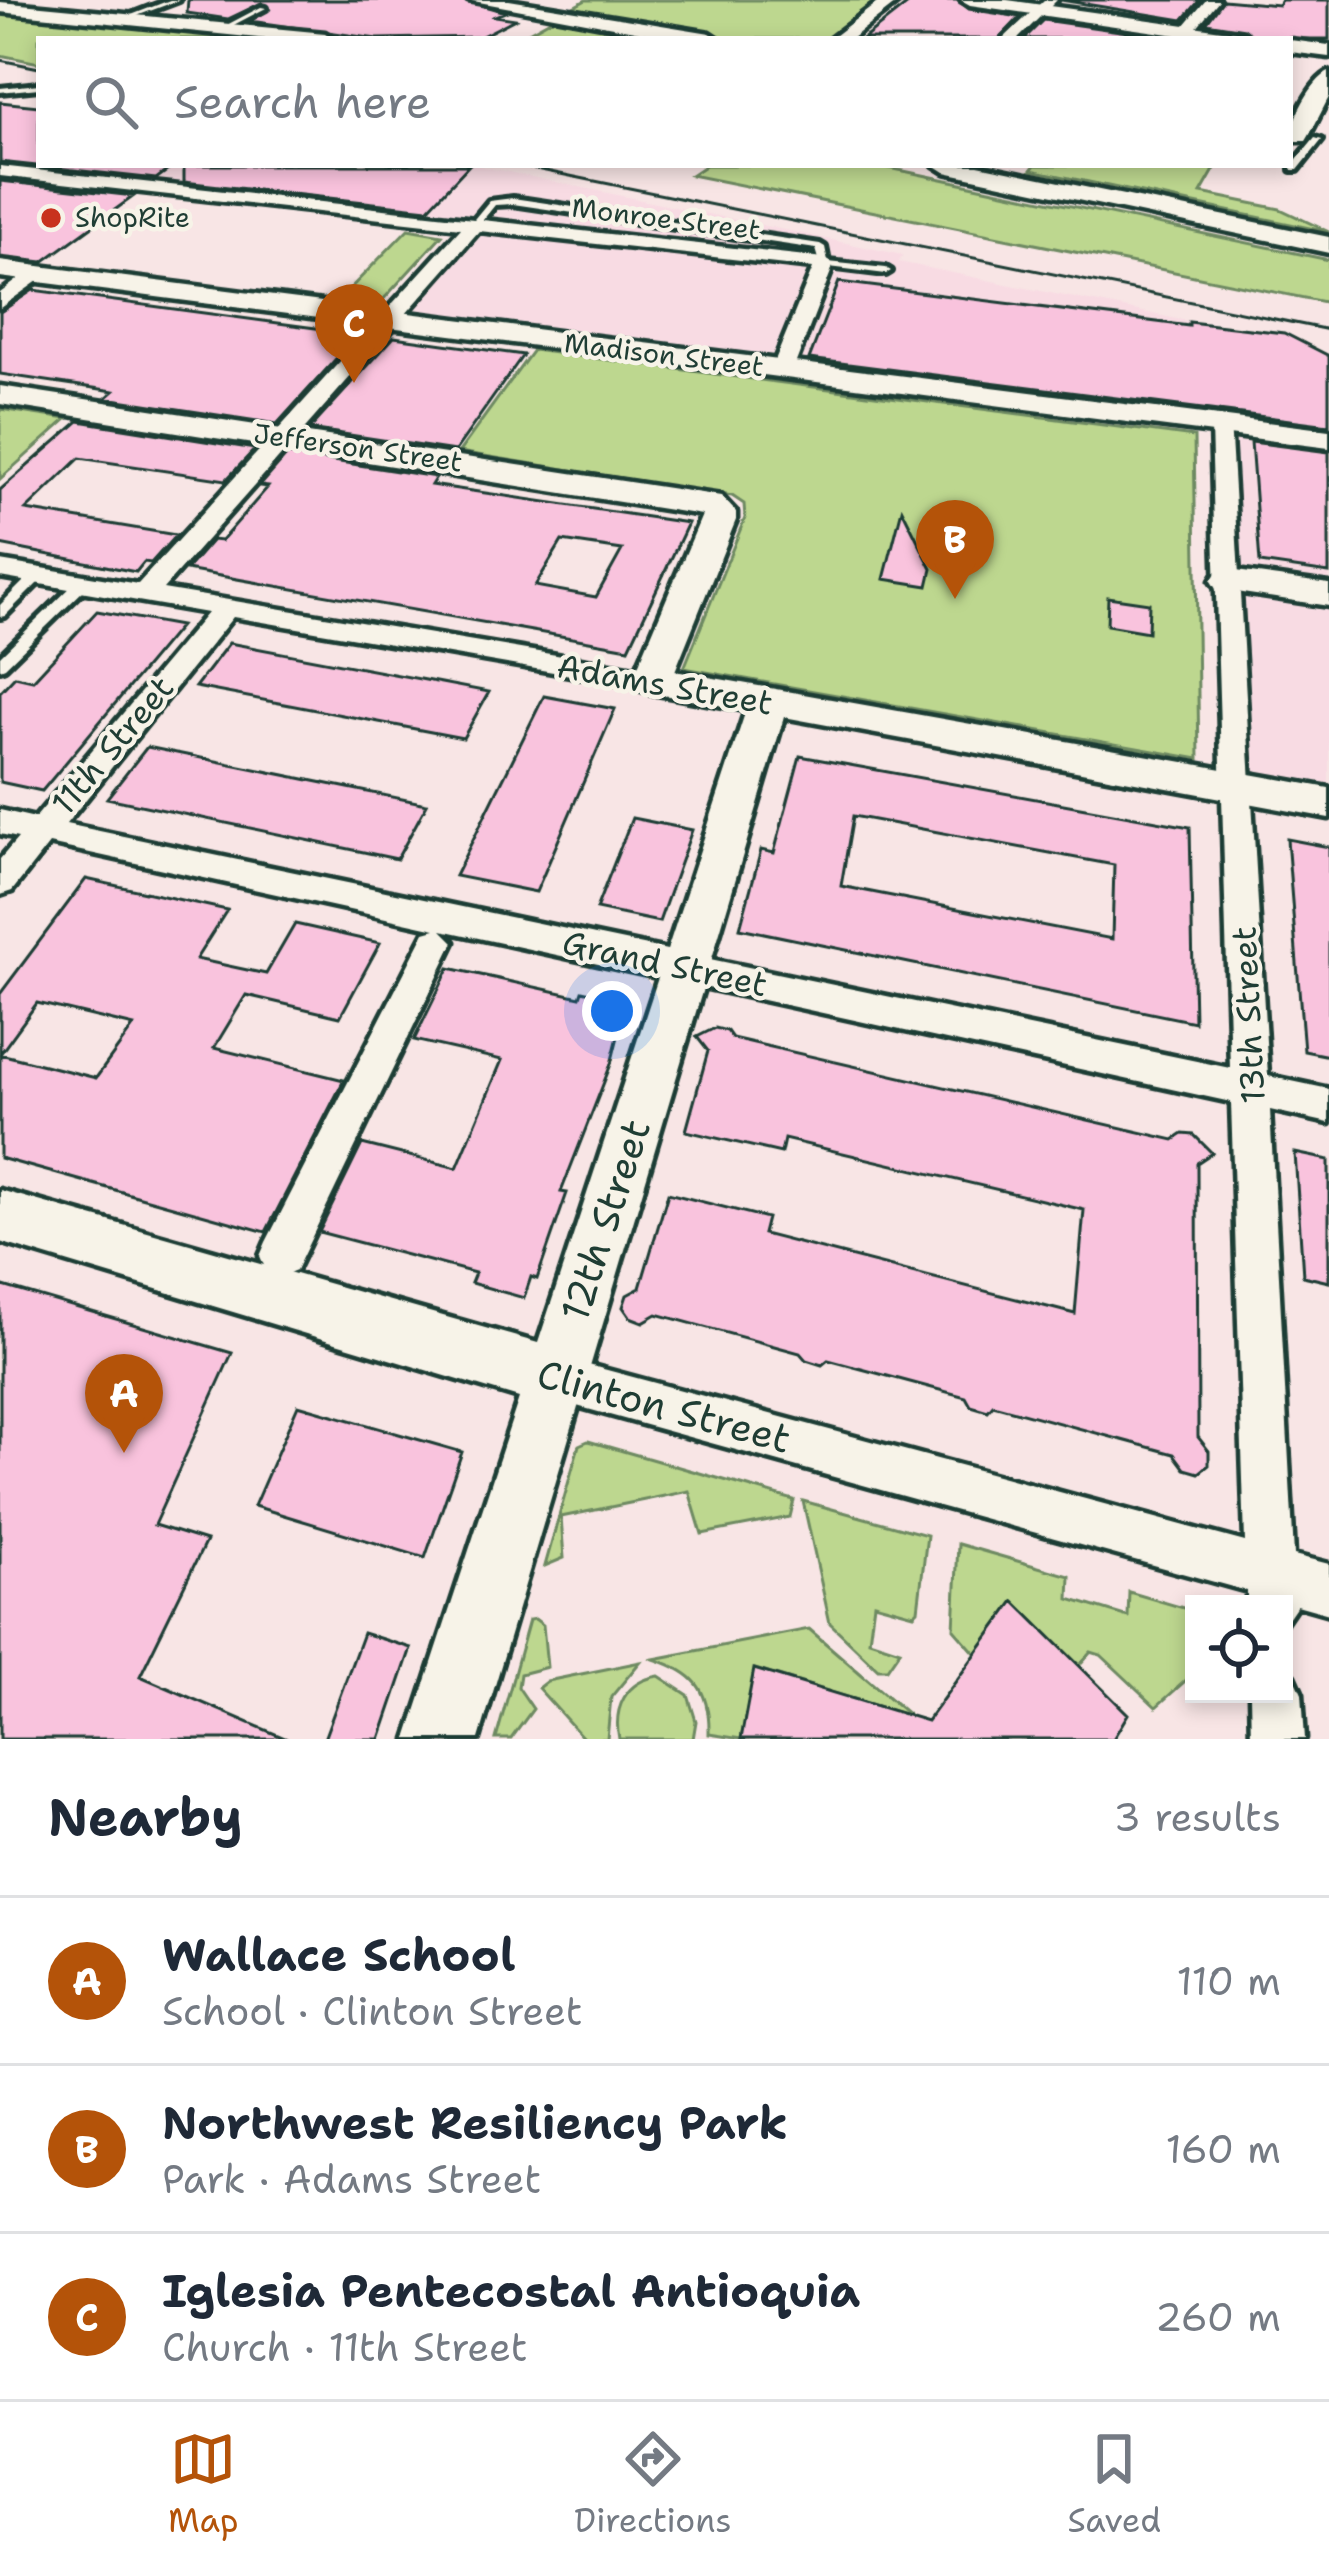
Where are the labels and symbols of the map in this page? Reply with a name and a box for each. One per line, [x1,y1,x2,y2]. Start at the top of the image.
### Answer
street label: Monroe Street [570,189,763,248]
place label: ShopRite [75,199,190,236]
marker: ShopRite [38,205,64,231]
pin: C [315,284,393,383]
street label: Madison Street [562,324,766,385]
street label: Jefferson Street [251,415,465,480]
pin: B [916,500,994,599]
street label: Adams Street [554,643,776,726]
street label: 11th Street [41,666,184,824]
street label: Grand Street [558,920,771,1007]
street label: 13th Street [1221,925,1276,1105]
your location [582,981,642,1041]
street label: 12th Street [548,1112,662,1328]
street label: Clinton Street [532,1347,796,1465]
pin: A [85,1354,163,1453]

